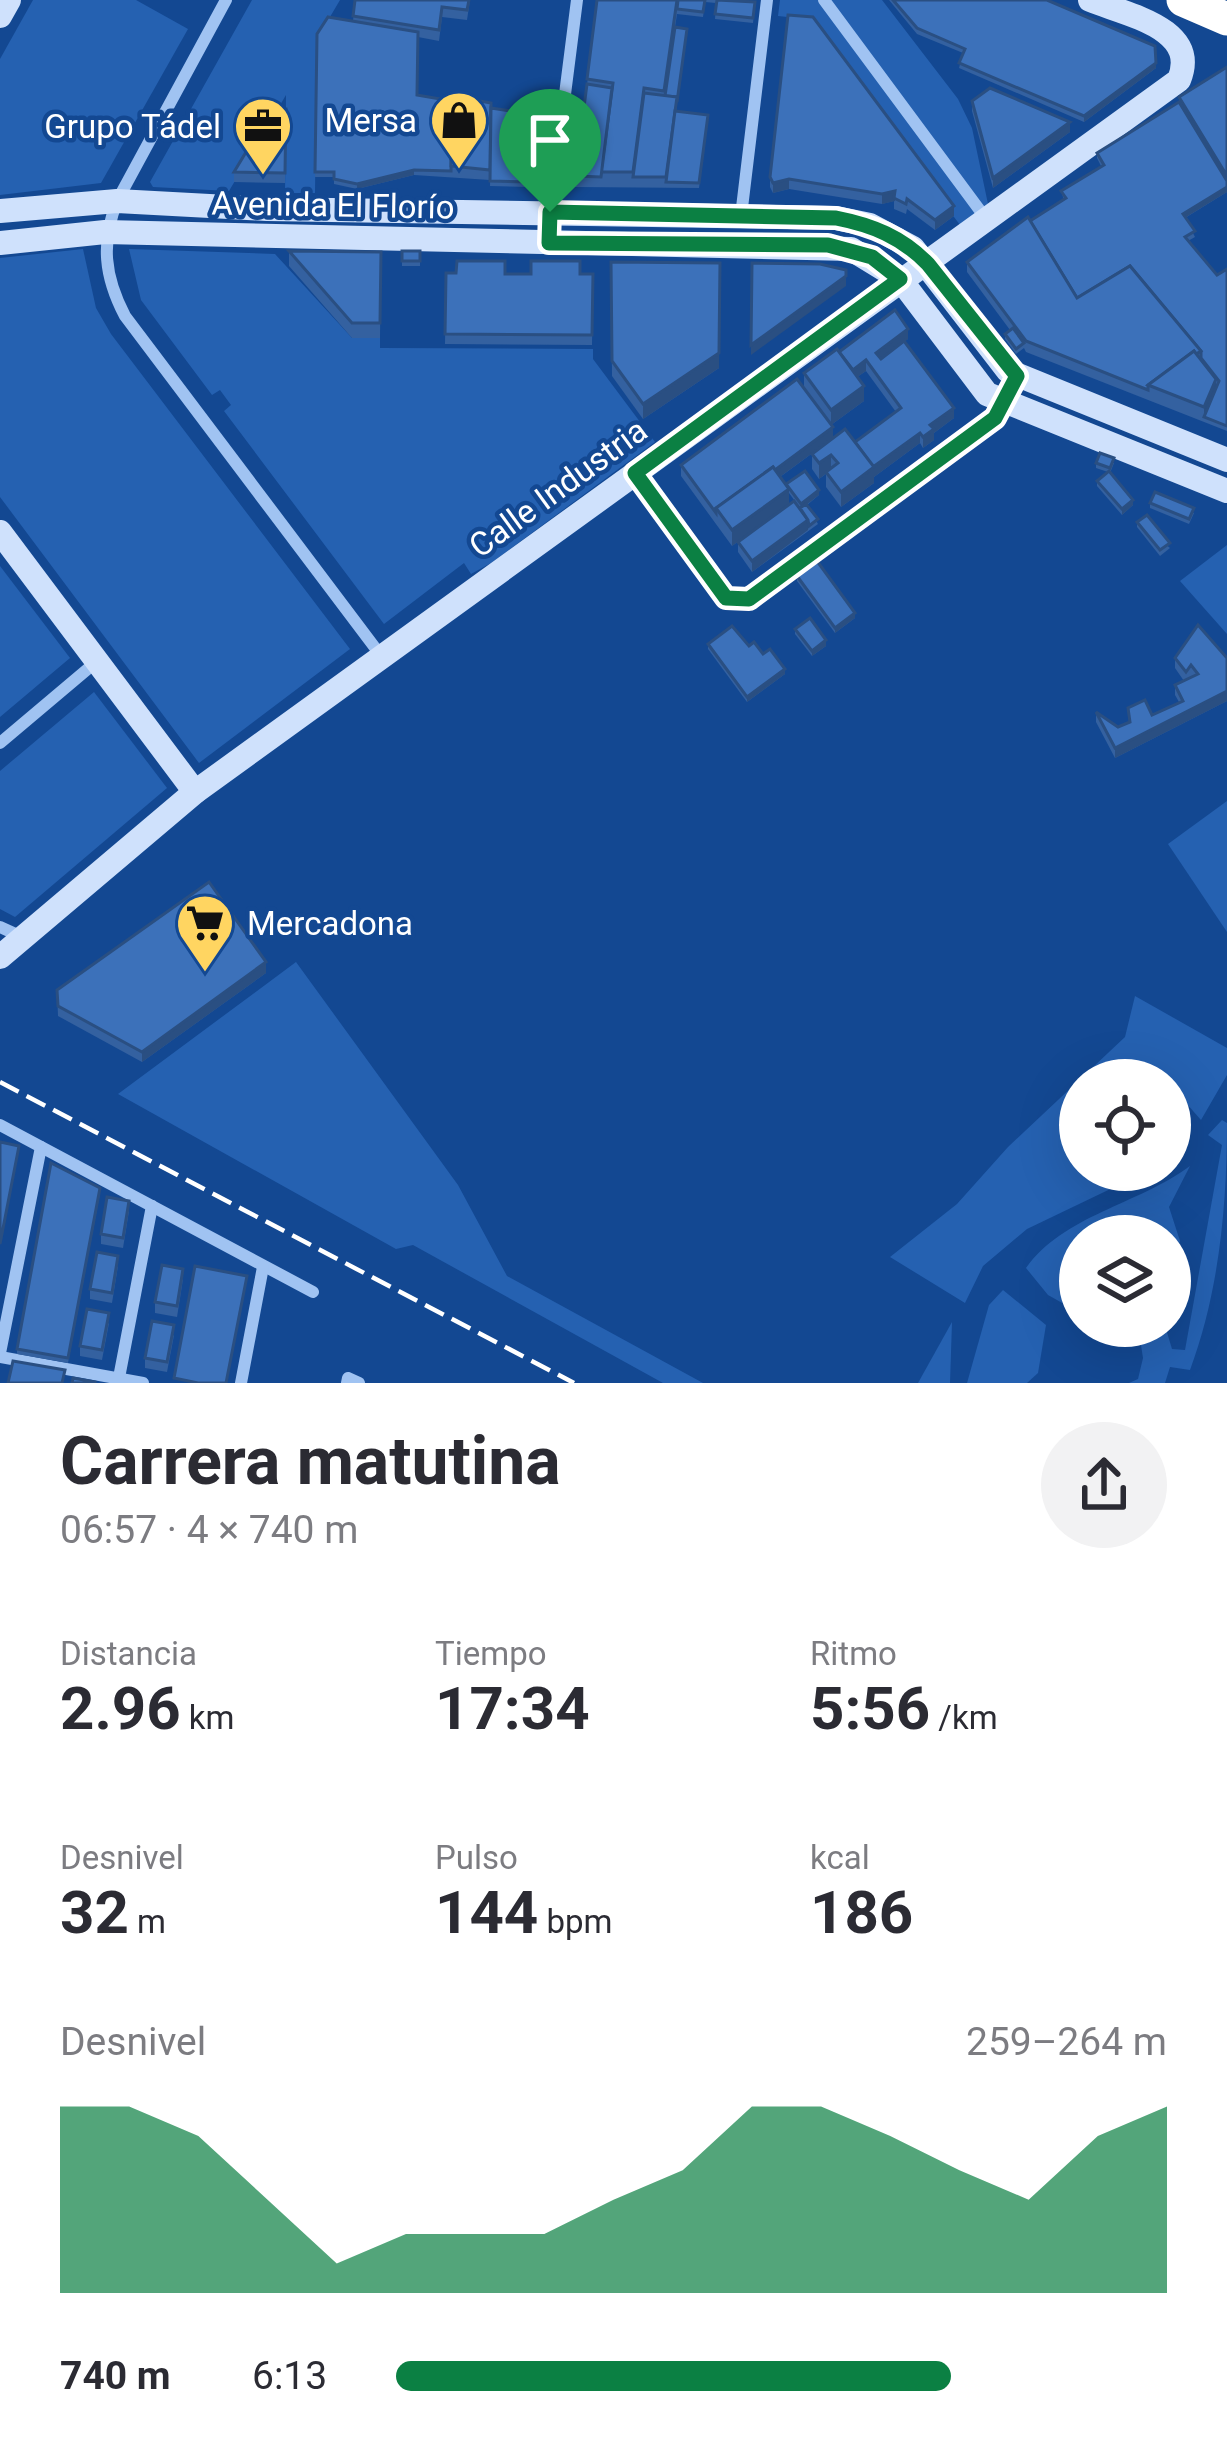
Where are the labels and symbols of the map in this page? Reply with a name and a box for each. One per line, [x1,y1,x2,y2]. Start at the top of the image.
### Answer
shop icon: Mersa [428,89,490,171]
pin [499,89,601,212]
office icon: Grupo Tádel [232,95,294,177]
place label: Mersa [325,101,417,140]
place label: Grupo Tádel [44,107,221,146]
street label: Avenida El Florío [211,183,455,227]
street label: Calle Industria [462,410,654,566]
supermarket icon: Mercadona [174,892,236,974]
place label: Mercadona [247,904,413,943]

